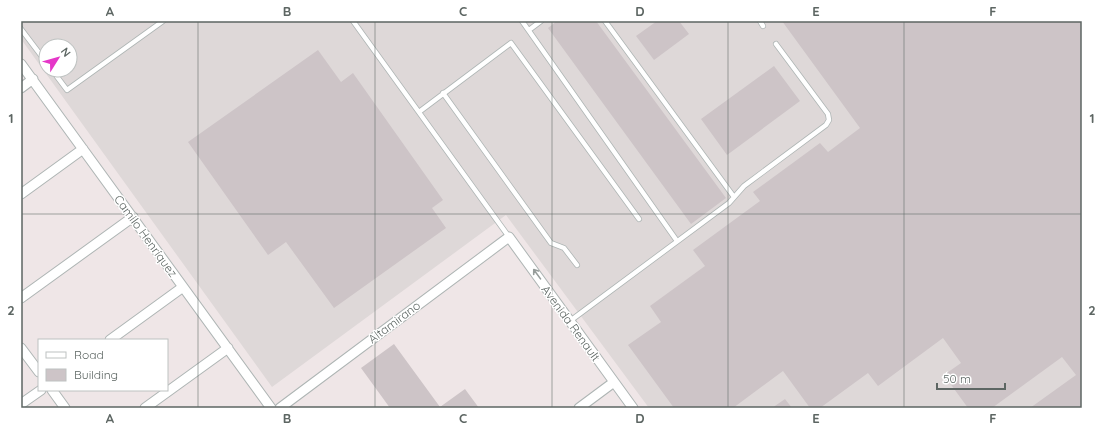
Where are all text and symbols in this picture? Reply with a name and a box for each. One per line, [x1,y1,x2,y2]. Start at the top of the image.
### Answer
text: A [106,3,115,19]
text: B [283,3,291,19]
text: C [459,3,467,19]
text: D [635,3,645,19]
text: E [812,3,820,19]
text: F [989,3,997,19]
north arrow [38,38,78,78]
text: N [58,45,74,59]
text: 1 [8,110,14,126]
text: 1 [1089,110,1095,126]
street label: Camilo Henríquez [111,192,181,280]
one-way arrow [532,269,541,280]
street label: Avenida Renault [538,282,604,364]
street label: Altamirano [365,298,423,346]
text: 2 [7,302,15,318]
text: 2 [1088,302,1096,318]
legend [38,339,168,391]
text: Road [74,347,104,362]
scale bar [937,365,1005,391]
text: Building [74,367,118,382]
text: 50 m [943,371,971,386]
text: A [106,410,115,426]
text: B [283,410,291,426]
text: C [459,410,467,426]
text: D [635,410,645,426]
text: E [812,410,820,426]
text: F [989,410,997,426]

